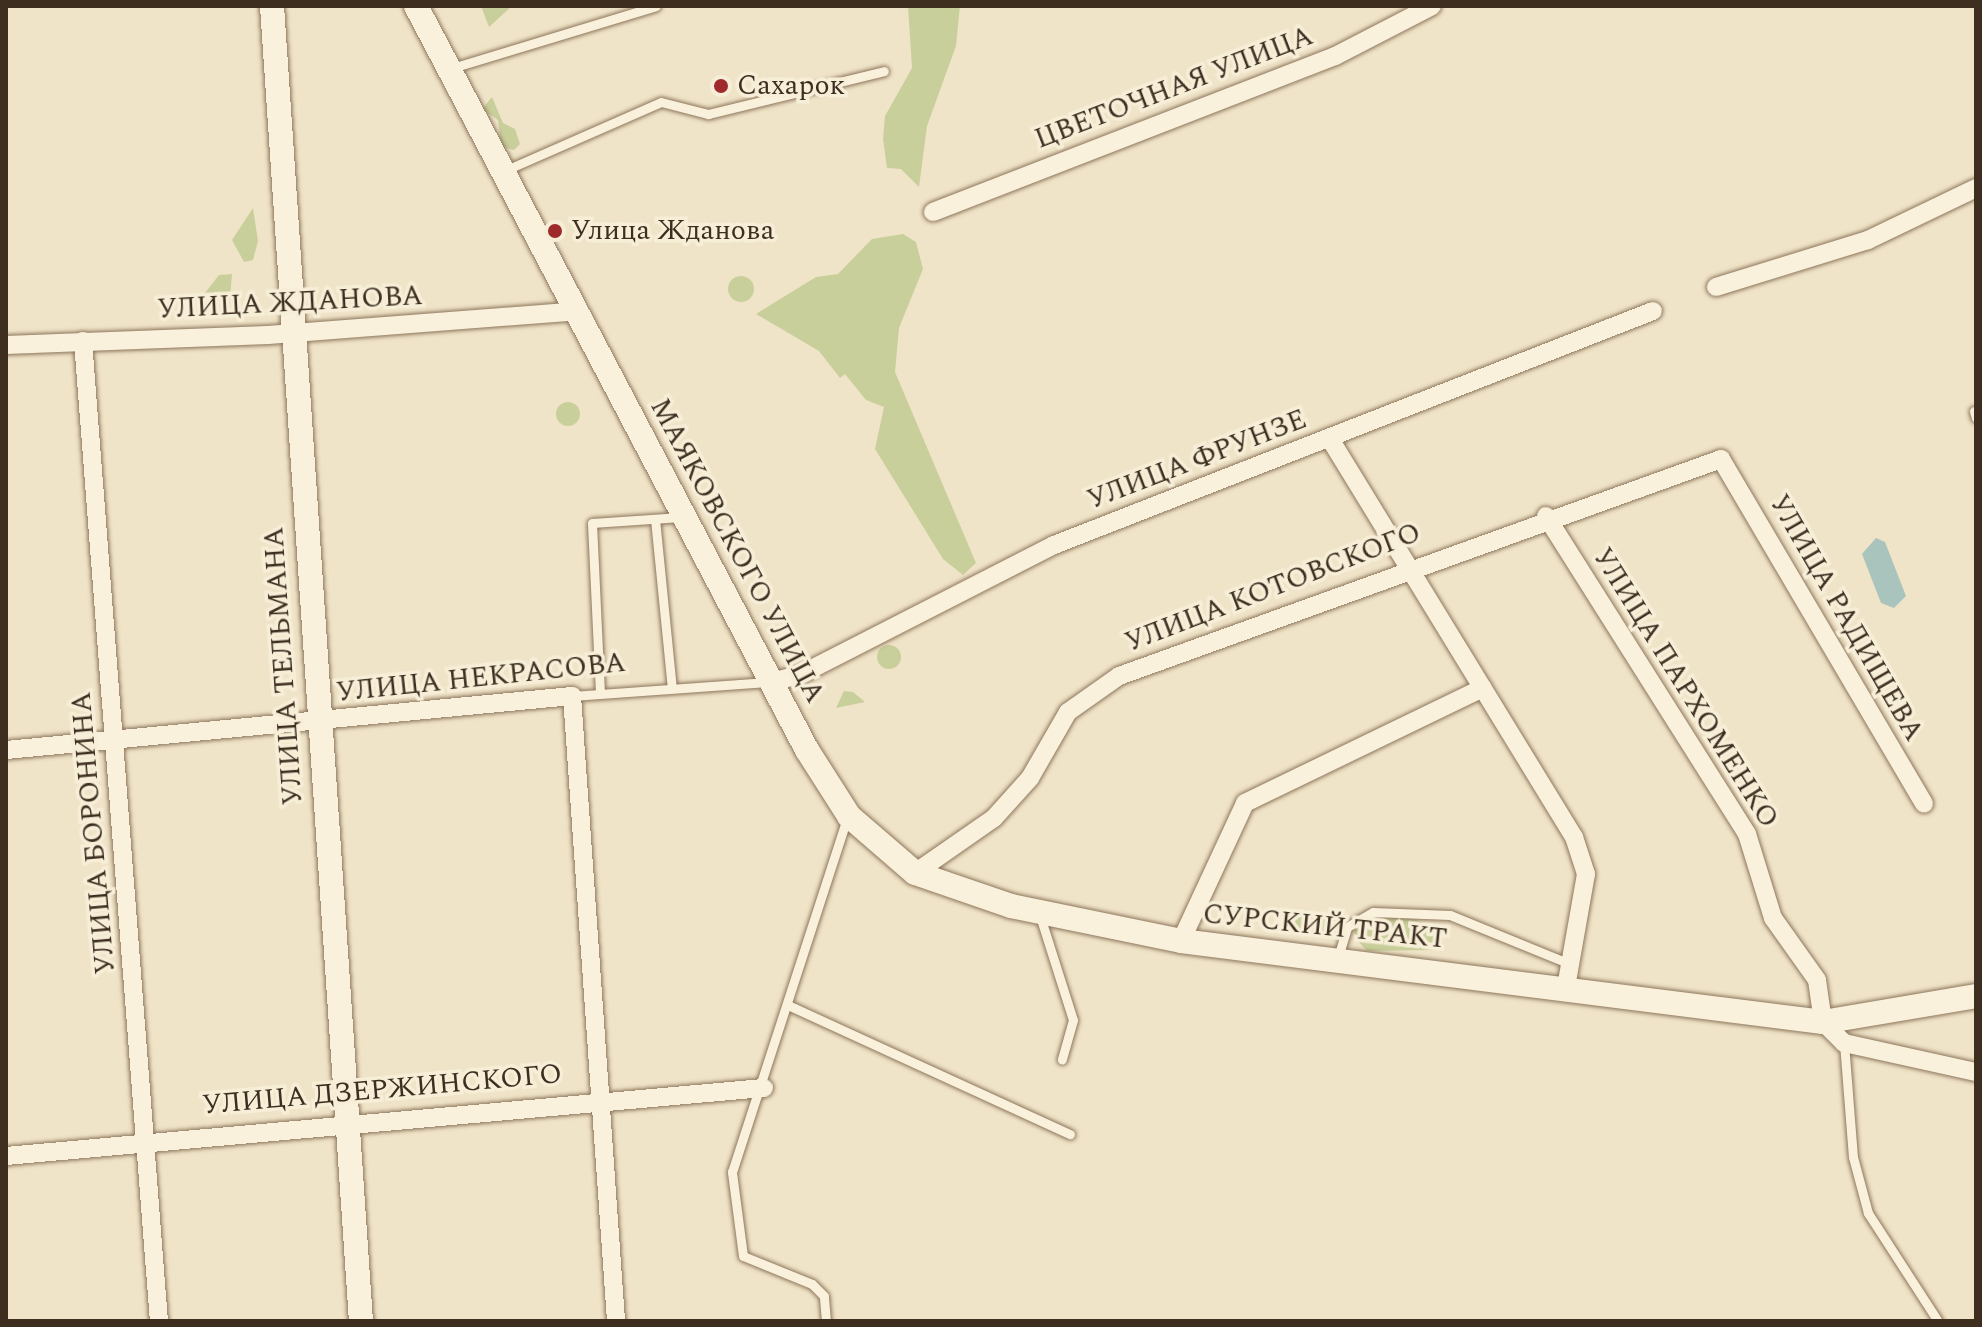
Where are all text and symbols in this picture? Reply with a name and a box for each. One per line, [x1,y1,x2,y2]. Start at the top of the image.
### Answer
street label: ЦВЕТОЧНАЯ УЛИЦА [1030,19,1318,157]
place label: Сахарок [737,69,845,103]
marker: Сахарок [712,77,730,95]
place label: Улица Жданова [571,214,774,248]
marker: Улица Жданова [546,222,564,240]
street label: УЛИЦА ЖДАНОВА [156,279,424,327]
street label: МАЯКОВСКОГО УЛИЦА [642,393,832,709]
street label: УЛИЦА ФРУНЗЕ [1083,403,1311,517]
street label: УЛИЦА РАДИЩЕВА [1762,489,1930,747]
street label: УЛИЦА КОТОВСКОГО [1120,516,1426,660]
street label: УЛИЦА ТЕЛЬМАНА [258,526,310,806]
street label: УЛИЦА ПАРХОМЕНКО [1585,542,1785,834]
street label: УЛИЦА НЕКРАСОВА [335,646,627,710]
street label: УЛИЦА БОРОНИНА [65,690,123,976]
street label: СУРСКИЙ ТРАКТ [1201,897,1449,957]
street label: УЛИЦА ДЗЕРЖИНСКОГО [201,1058,563,1122]

